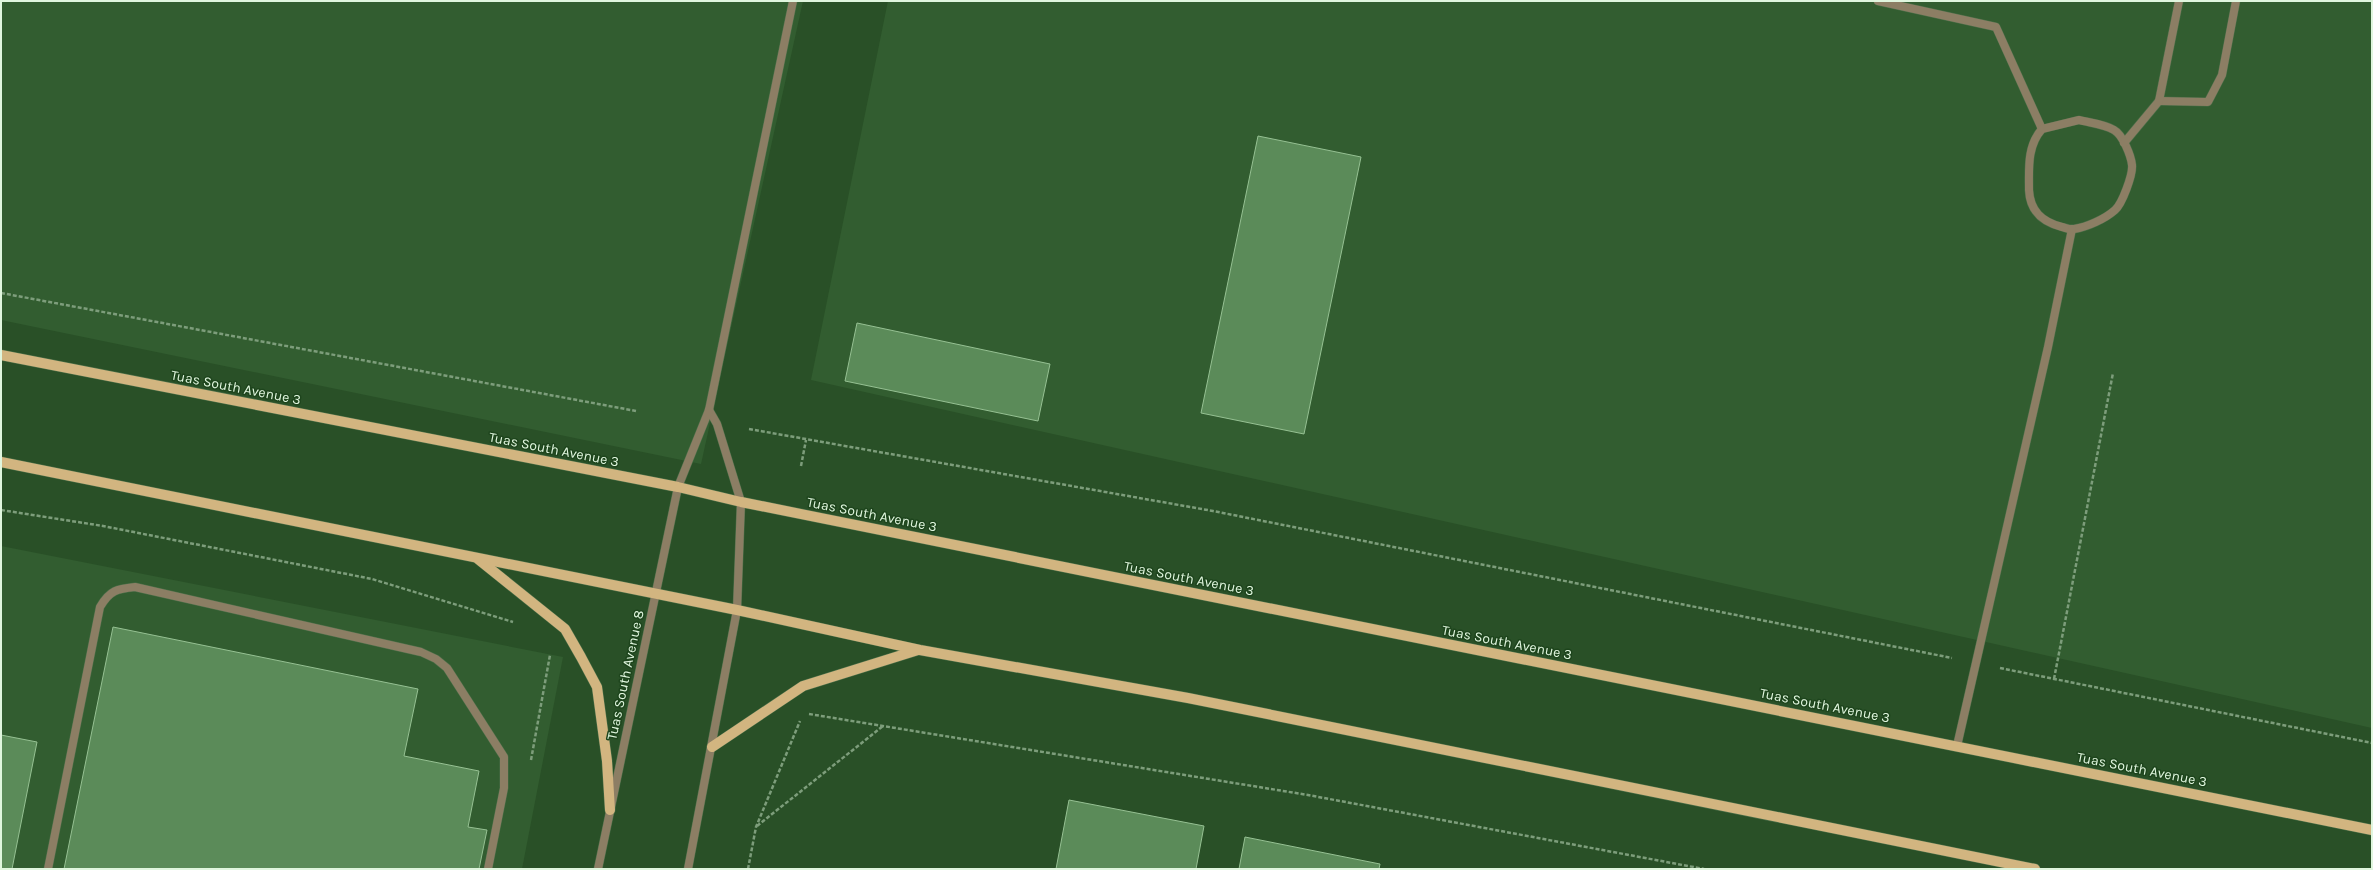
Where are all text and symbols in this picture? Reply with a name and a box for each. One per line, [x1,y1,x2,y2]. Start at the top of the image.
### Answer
street label: Tuas South Avenue 3 [169,367,302,408]
street label: Tuas South Avenue 3 [487,429,620,470]
street label: Tuas South Avenue 3 [805,494,938,535]
street label: Tuas South Avenue 3 [1122,558,1255,599]
street label: Tuas South Avenue 8 [603,609,648,742]
street label: Tuas South Avenue 3 [1440,622,1573,663]
street label: Tuas South Avenue 3 [1758,685,1891,726]
street label: Tuas South Avenue 3 [2075,749,2208,790]

